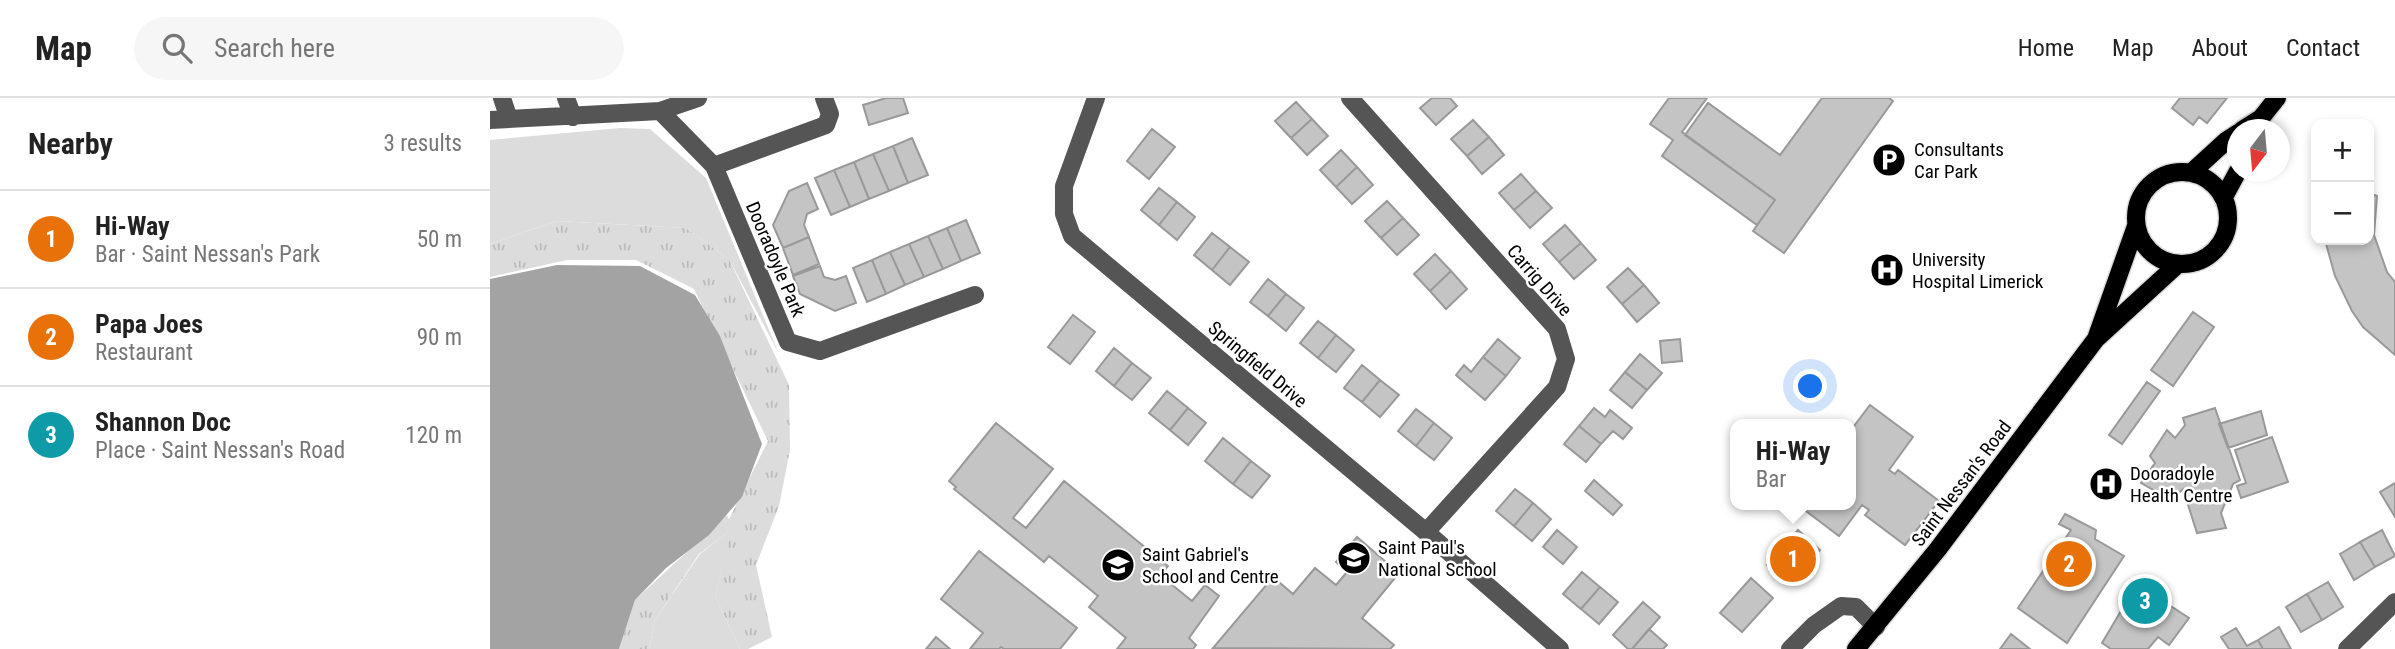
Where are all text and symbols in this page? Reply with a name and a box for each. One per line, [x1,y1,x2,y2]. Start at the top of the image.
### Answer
search box [134,17,624,80]
text: Map [35,29,92,68]
icon: search [158,29,196,67]
text: Search here [214,33,335,63]
text: Home [2018,34,2074,62]
text: Map [2112,34,2154,62]
text: About [2192,34,2248,62]
text: Contact [2286,34,2360,62]
north arrow [2227,119,2290,182]
map controls [2311,119,2374,245]
button: + [2311,119,2374,182]
text: Nearby [28,126,113,161]
text: 3 results [384,130,462,157]
place label: Consultants Car Park [1914,138,2004,183]
parking icon: Consultants Car Park [1870,141,1908,179]
button: − [2311,182,2374,245]
street label: Dooradoyle Park [741,198,810,321]
text: Hi-Way [95,211,170,241]
text: 1 [45,226,57,253]
text: 50 m [417,226,462,253]
street label: Carrig Drive [1502,240,1577,321]
text: Bar · Saint Nessan's Park [95,241,320,268]
place label: University Hospital Limerick [1912,248,2044,293]
hospital icon: University Hospital Limerick [1868,251,1906,289]
text: Papa Joes [95,309,203,339]
street label: Springfield Drive [1203,316,1312,413]
text: 2 [45,324,57,351]
text: 90 m [417,324,462,351]
text: Restaurant [95,339,193,366]
your location [1793,369,1827,403]
text: Shannon Doc [95,407,231,437]
street label: Saint Nessan's Road [1907,416,2016,551]
popup [1730,419,1856,510]
text: 3 [45,422,57,449]
text: 120 m [405,422,462,449]
text: Hi-Way [1756,436,1830,466]
text: Place · Saint Nessan's Road [95,437,345,464]
place label: Dooradoyle Health Centre [2130,462,2232,507]
hospital icon: Dooradoyle Health Centre [2087,465,2125,503]
text: Bar [1756,466,1786,493]
pin: 1 [1770,533,1816,585]
place label: Saint Paul's National School [1378,536,1497,581]
pin: 2 [2046,538,2092,590]
school or university icon: Saint Paul's National School [1335,539,1373,577]
place label: Saint Gabriel's School and Centre [1142,543,1279,588]
school or university icon: Saint Gabriel's School and Centre [1099,546,1137,584]
pin: 3 [2122,575,2168,627]

